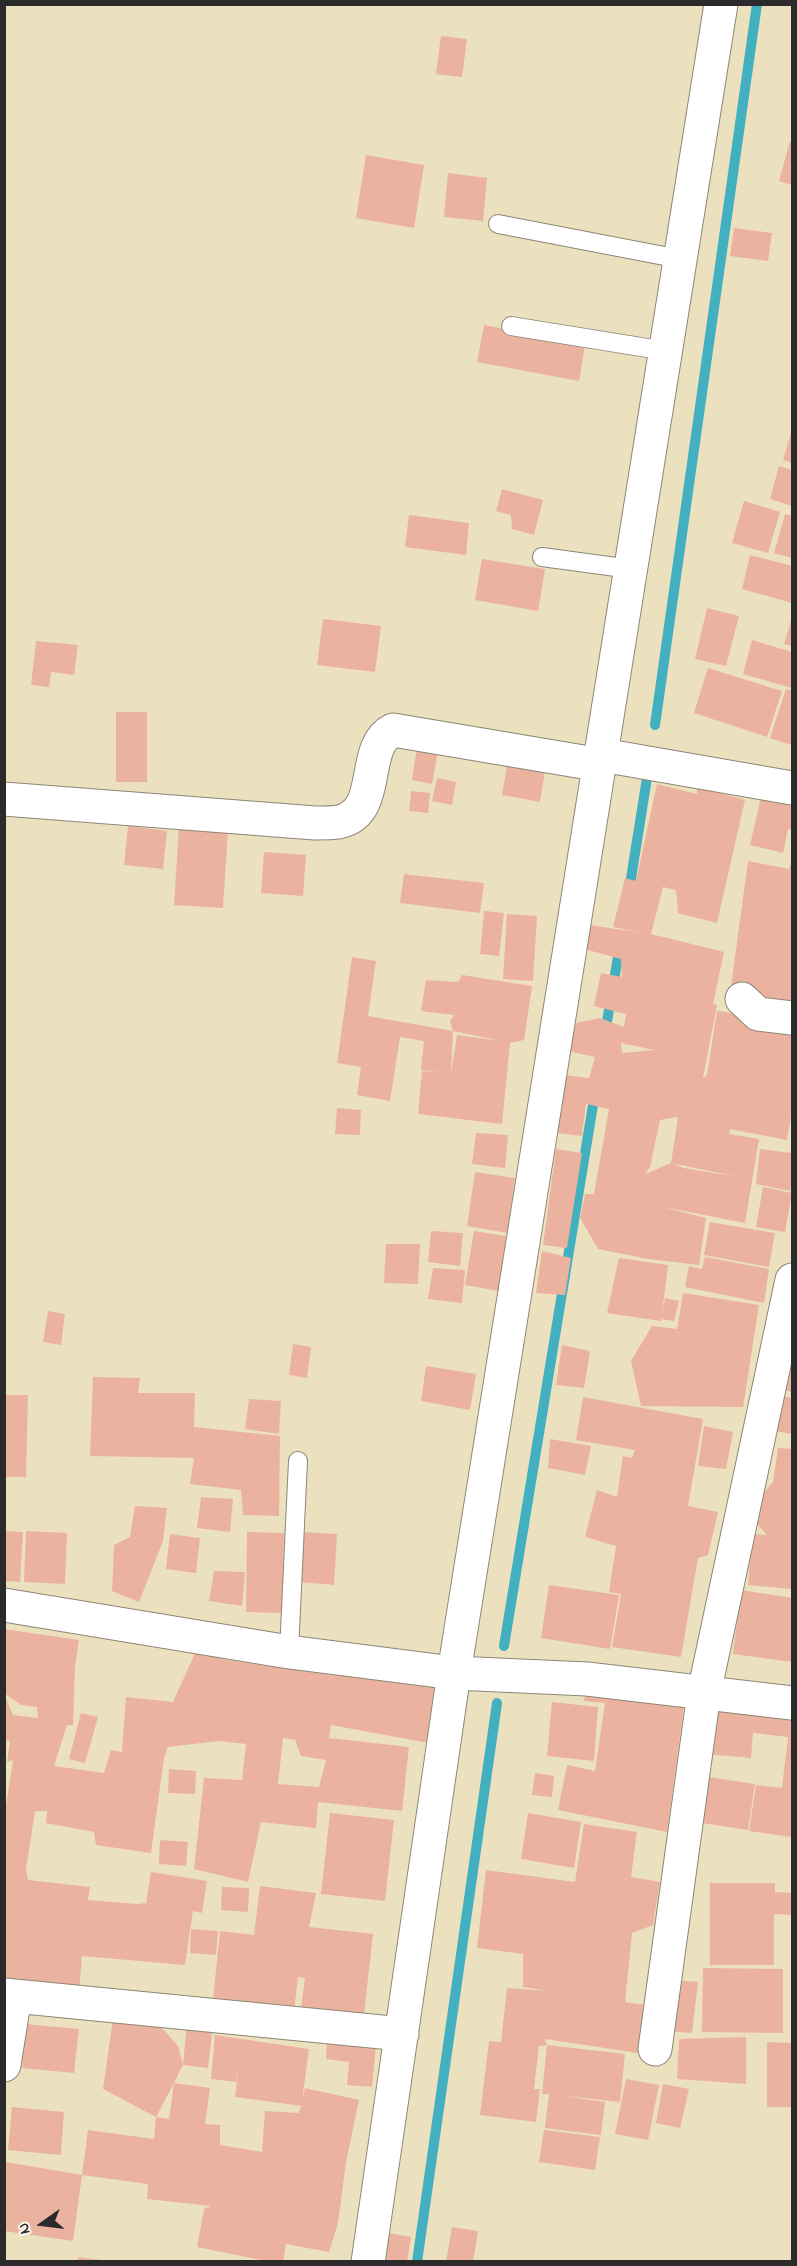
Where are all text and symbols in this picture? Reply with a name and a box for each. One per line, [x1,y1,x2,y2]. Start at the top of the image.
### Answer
north arrow [12,2194,72,2254]
text: N [12,2220,37,2237]

